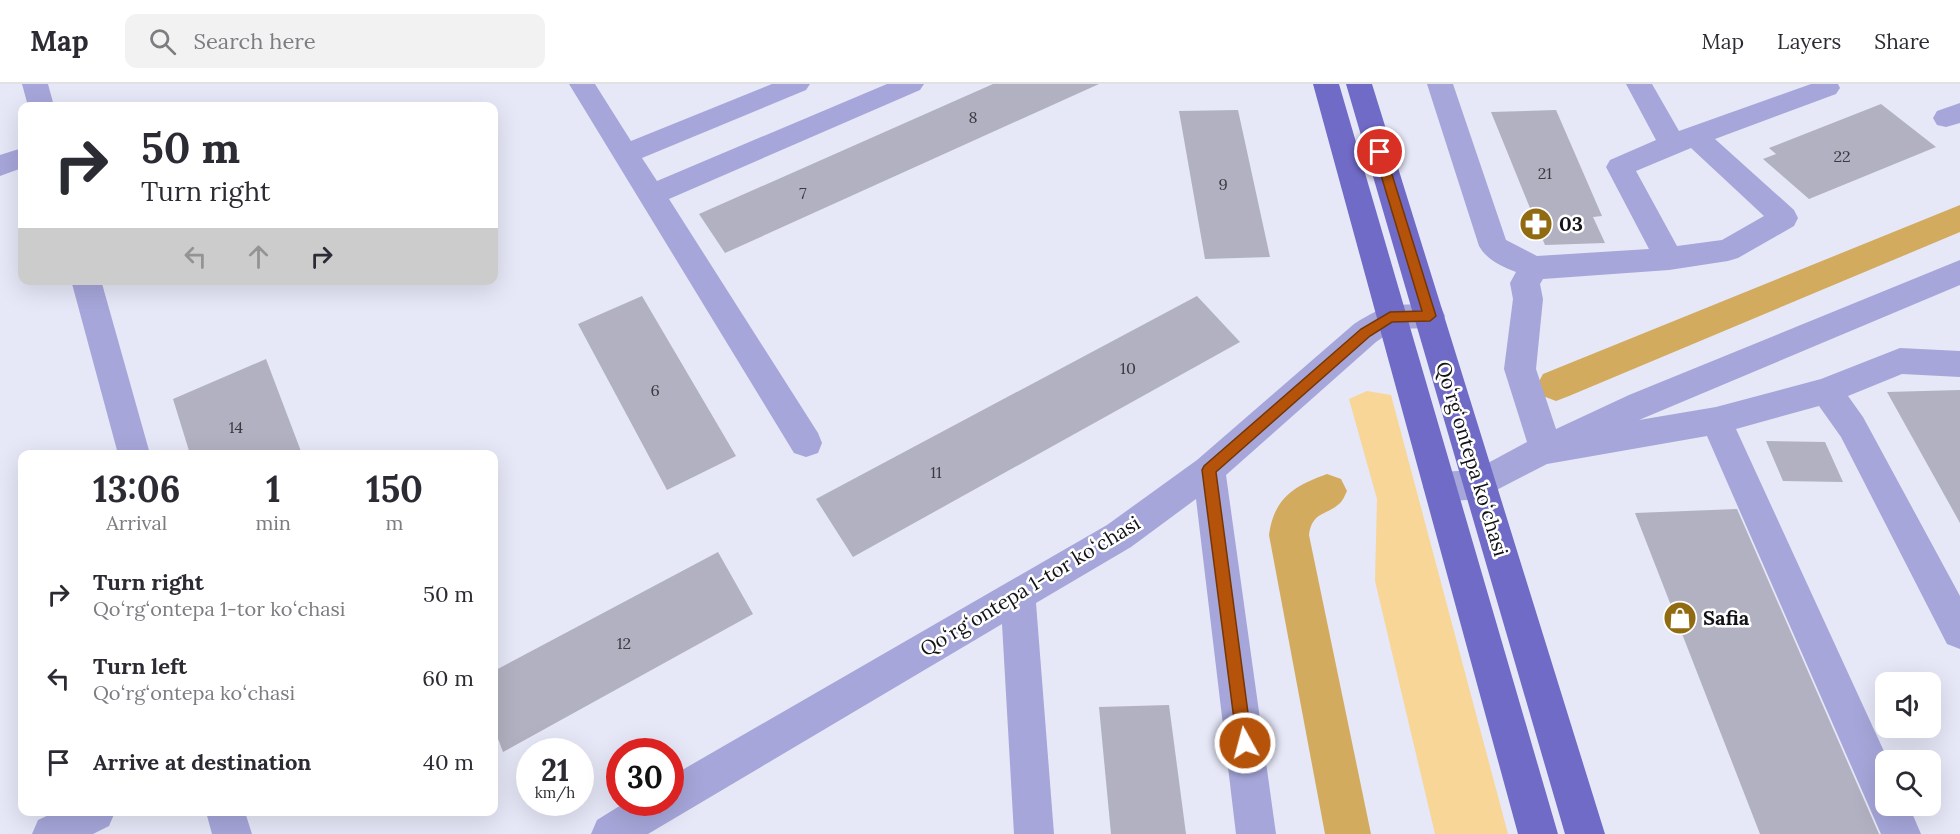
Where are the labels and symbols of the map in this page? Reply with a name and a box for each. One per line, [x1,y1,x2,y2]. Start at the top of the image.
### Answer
house number: 8 [969,107,978,127]
pin [1354,126,1405,177]
house number: 22 [1833,146,1851,166]
house number: 21 [1538,163,1552,183]
house number: 9 [1218,174,1228,194]
house number: 7 [799,183,807,203]
pharmacy icon: 03 [1518,206,1554,242]
place label: 03 [1559,211,1583,236]
house number: 10 [1120,358,1136,378]
street label: Qoʻrgʻontepa koʻchasi [1431,359,1514,559]
house number: 6 [650,380,660,400]
house number: 14 [229,417,244,437]
house number: 11 [930,462,942,482]
street label: Qoʻrgʻontepa 1-tor koʻchasi [915,510,1144,661]
shop icon: Safia [1662,600,1698,636]
place label: Safia [1703,605,1750,630]
house number: 12 [617,633,631,653]
position arrow [1213,711,1277,775]
speed limit sign: 30 [606,738,684,816]

